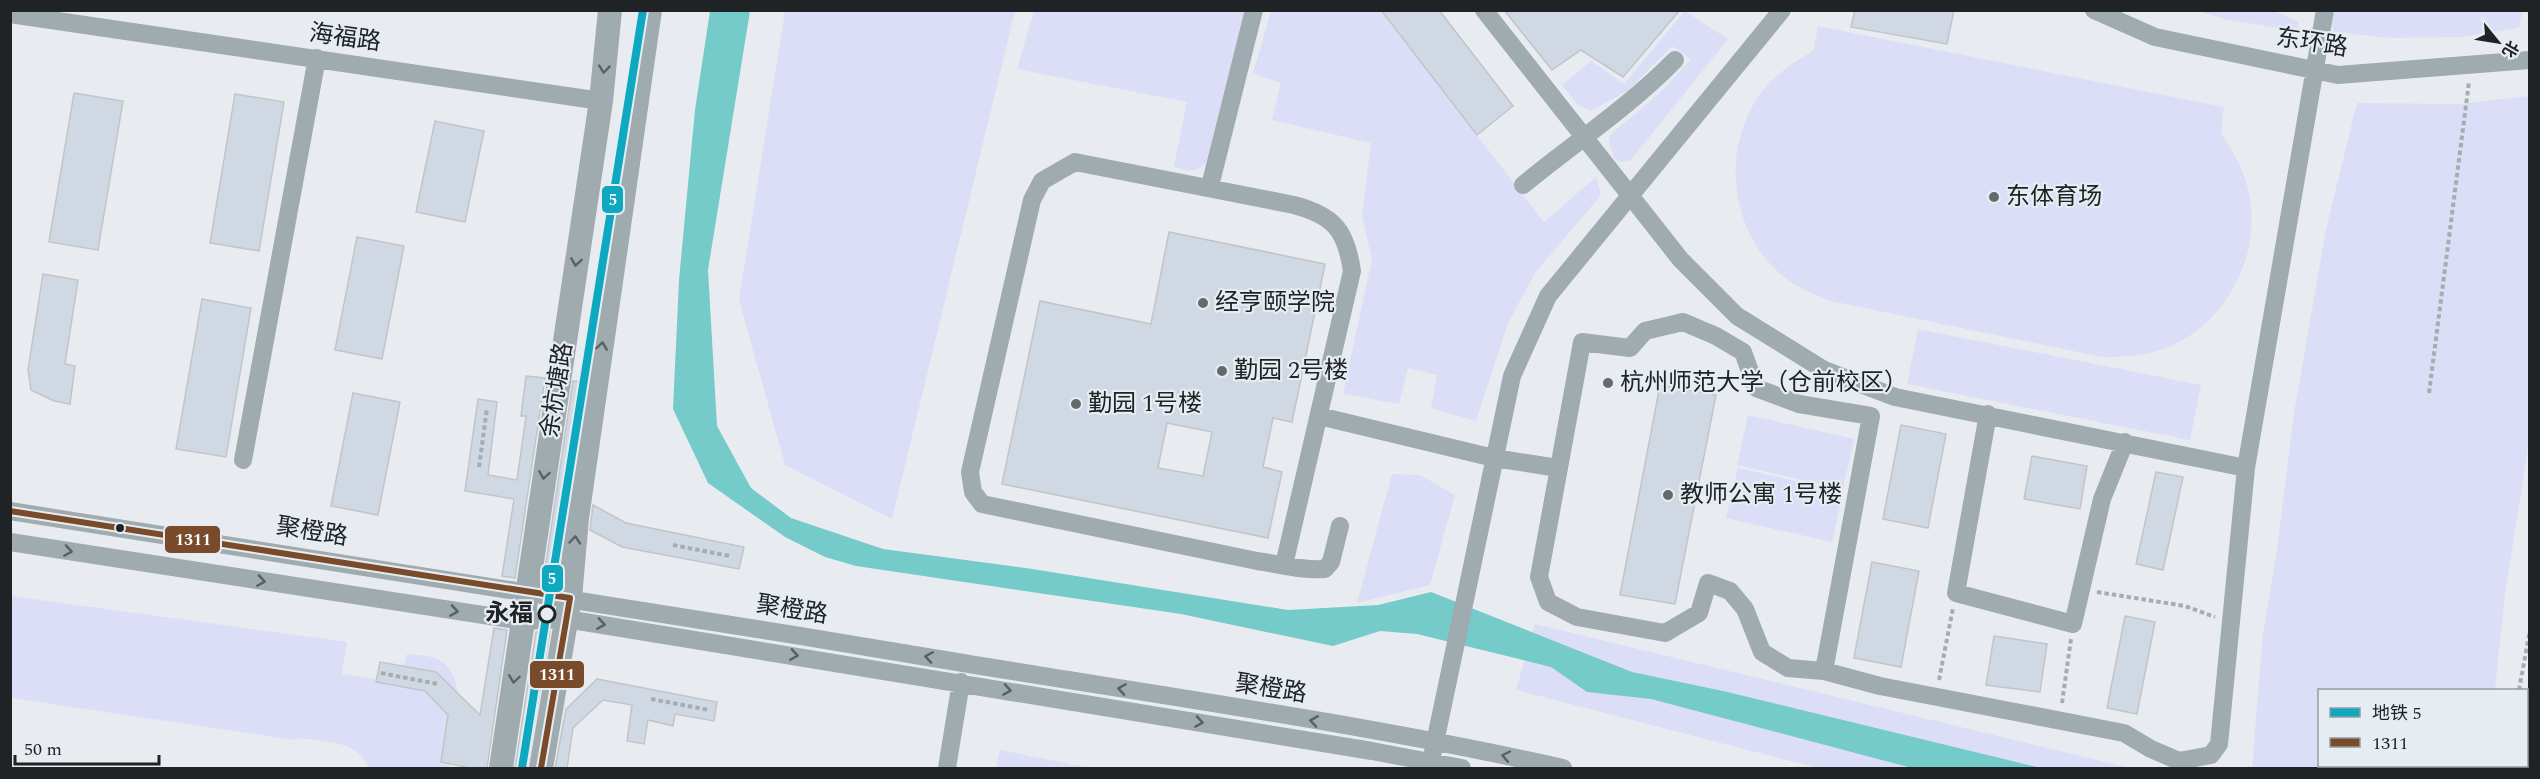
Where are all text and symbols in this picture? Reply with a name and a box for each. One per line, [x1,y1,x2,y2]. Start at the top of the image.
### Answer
north arrow [2468,12,2528,72]
street label: 海福路 [307,15,383,61]
street label: 东环路 [2274,20,2350,66]
text: 北 [2496,36,2525,62]
one-way arrow [598,64,611,73]
place label: 东体育场 [2006,179,2102,215]
line badge: 5 [601,185,624,214]
text: 5 [609,188,617,212]
marker: 东体育场 [1987,190,2001,204]
one-way arrow [571,257,583,266]
place label: 经亨颐学院 [1215,285,1335,321]
marker: 经亨颐学院 [1196,296,1210,310]
street label: 余杭塘路 [532,340,582,440]
one-way arrow [595,342,607,351]
place label: 勤园 2号楼 [1234,353,1348,389]
marker: 勤园 2号楼 [1215,364,1229,378]
place label: 杭州师范大学（仓前校区） [1620,365,1908,401]
marker: 杭州师范大学（仓前校区） [1601,376,1615,390]
place label: 勤园 1号楼 [1088,386,1202,422]
marker: 勤园 1号楼 [1069,397,1083,411]
one-way arrow [539,471,551,480]
place label: 教师公寓 1号楼 [1680,477,1842,513]
marker: 教师公寓 1号楼 [1661,488,1675,502]
street label: 聚橙路 [274,509,350,555]
unlabelled marker [114,522,126,534]
line badge: 1311 [164,525,221,554]
text: 1311 [175,528,211,552]
one-way arrow [568,535,581,544]
one-way arrow [64,545,73,557]
line badge: 5 [541,564,564,593]
text: 5 [548,567,556,591]
one-way arrow [256,574,266,587]
street label: 聚橙路 [754,587,830,633]
place label: 永福 [485,596,533,632]
one-way arrow [449,604,458,616]
marker: 永福 [538,605,556,623]
one-way arrow [596,617,606,630]
one-way arrow [789,649,798,661]
one-way arrow [925,651,935,664]
line badge: 1311 [529,660,585,689]
text: 1311 [539,663,575,687]
street label: 聚橙路 [1233,666,1309,712]
one-way arrow [508,675,520,684]
one-way arrow [1001,683,1011,696]
one-way arrow [1117,683,1127,696]
legend [2318,689,2528,767]
text: 地铁 5 [2372,700,2422,727]
one-way arrow [1309,715,1319,728]
one-way arrow [1194,716,1204,728]
scale bar [15,728,159,766]
text: 1311 [2372,730,2408,757]
text: 50 m [24,736,62,763]
one-way arrow [1501,750,1511,763]

